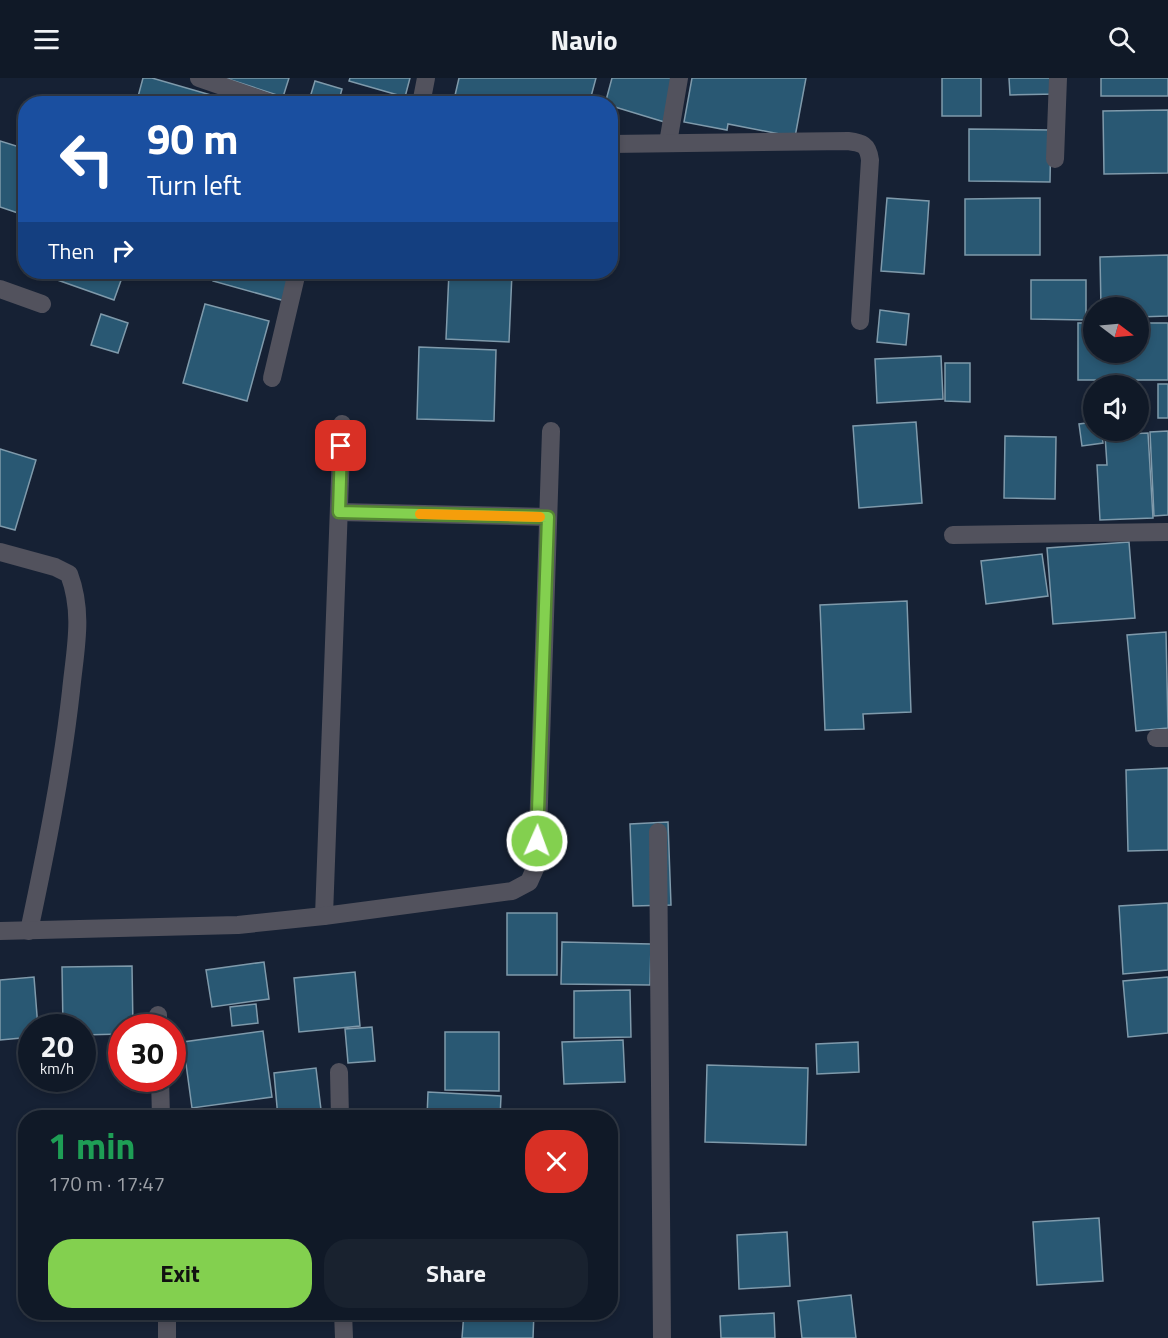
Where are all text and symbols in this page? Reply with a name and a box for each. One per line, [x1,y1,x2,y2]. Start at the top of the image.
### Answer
text: Navio [550,19,618,60]
icon: menu [30,23,63,56]
icon: search [1105,23,1138,56]
text: 90 m [147,106,239,170]
icon: left [48,120,126,198]
text: Turn left [147,164,241,205]
text: Then [48,234,94,268]
icon: right [106,234,139,267]
north arrow [1083,297,1149,363]
map controls [1083,297,1149,441]
button: sound [1083,375,1149,441]
pin [315,420,366,471]
icon: arrive [324,429,357,462]
position arrow [505,809,569,873]
speed limit sign: 30 [108,1014,186,1092]
text: 20 [40,1023,74,1069]
text: km/h [40,1057,74,1080]
text: 1 min [48,1118,135,1173]
button: close [525,1130,588,1193]
text: 170 m · 17:47 [48,1168,165,1199]
button: Exit [48,1239,312,1308]
button: Share [324,1239,588,1308]

